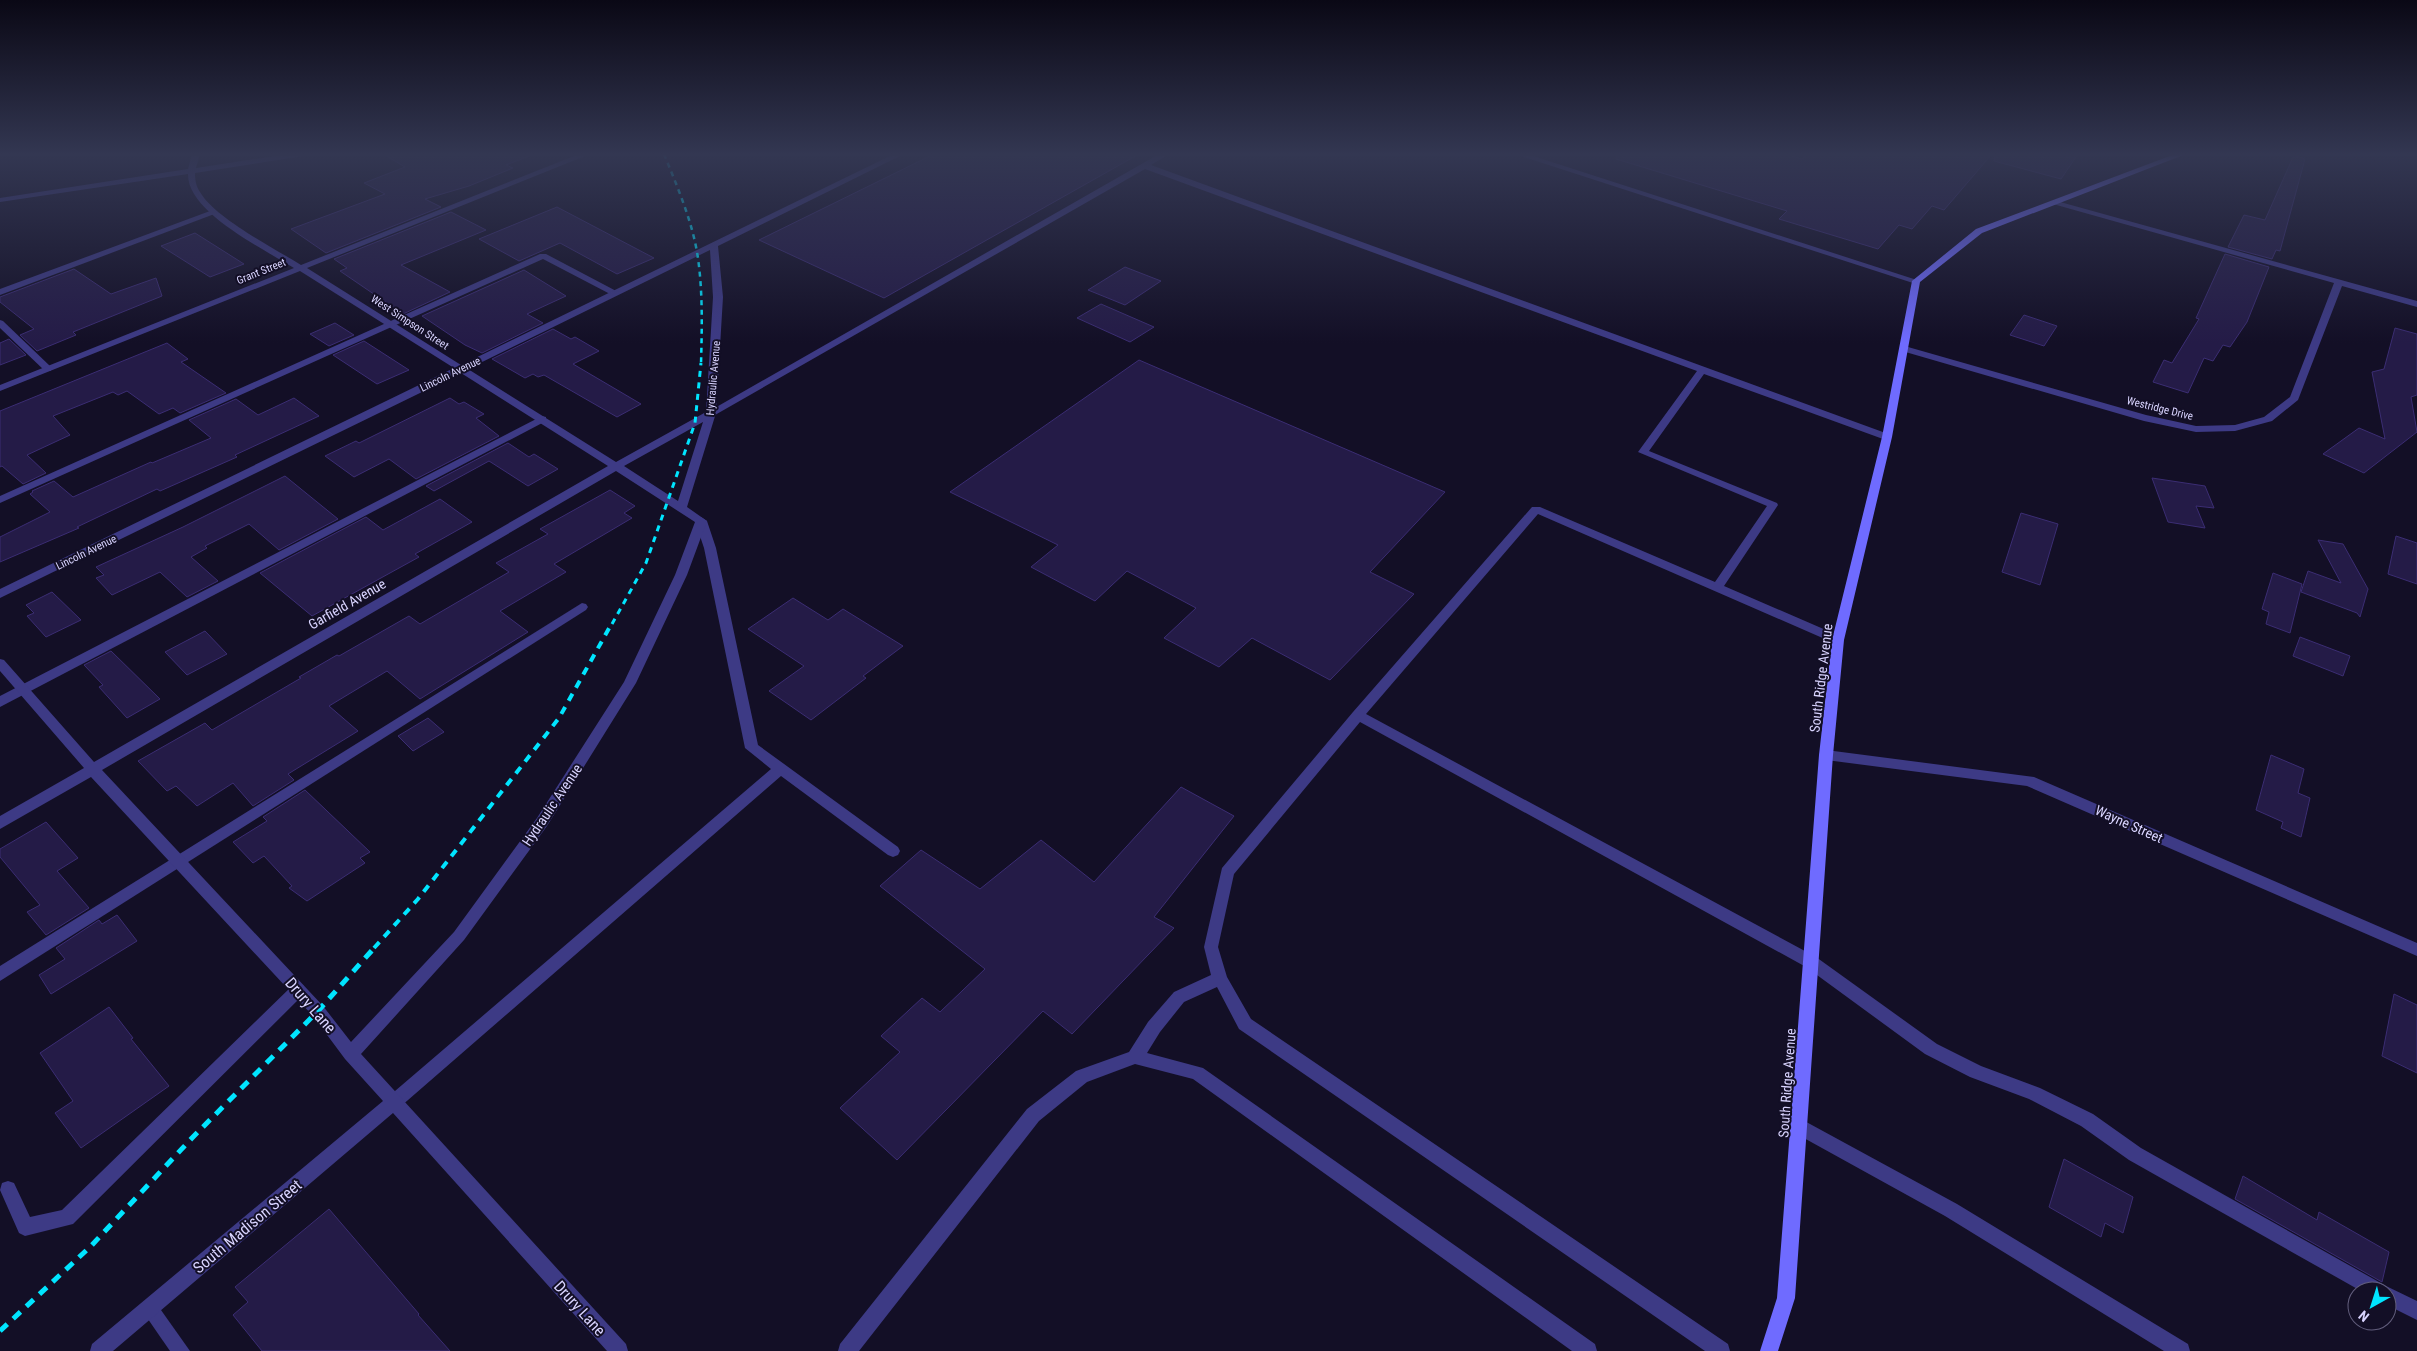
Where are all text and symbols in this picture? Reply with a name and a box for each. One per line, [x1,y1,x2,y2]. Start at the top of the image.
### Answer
street label: Grant Street [235,256,288,287]
street label: West Simpson Street [368,292,451,352]
street label: Hydraulic Avenue [704,340,723,416]
street label: Lincoln Avenue [418,354,483,395]
street label: Westridge Drive [2125,394,2194,423]
street label: Lincoln Avenue [54,532,119,573]
street label: Garfield Avenue [306,575,389,633]
street label: South Ridge Avenue [1806,622,1836,733]
street label: Hydraulic Avenue [519,761,586,849]
street label: Wayne Street [2093,802,2165,846]
street label: Drury Lane [281,974,340,1037]
street label: South Ridge Avenue [1775,1027,1799,1138]
street label: South Madison Street [189,1175,306,1277]
street label: Drury Lane [550,1277,609,1340]
north arrow [2347,1281,2397,1331]
text: N [2355,1307,2372,1325]

